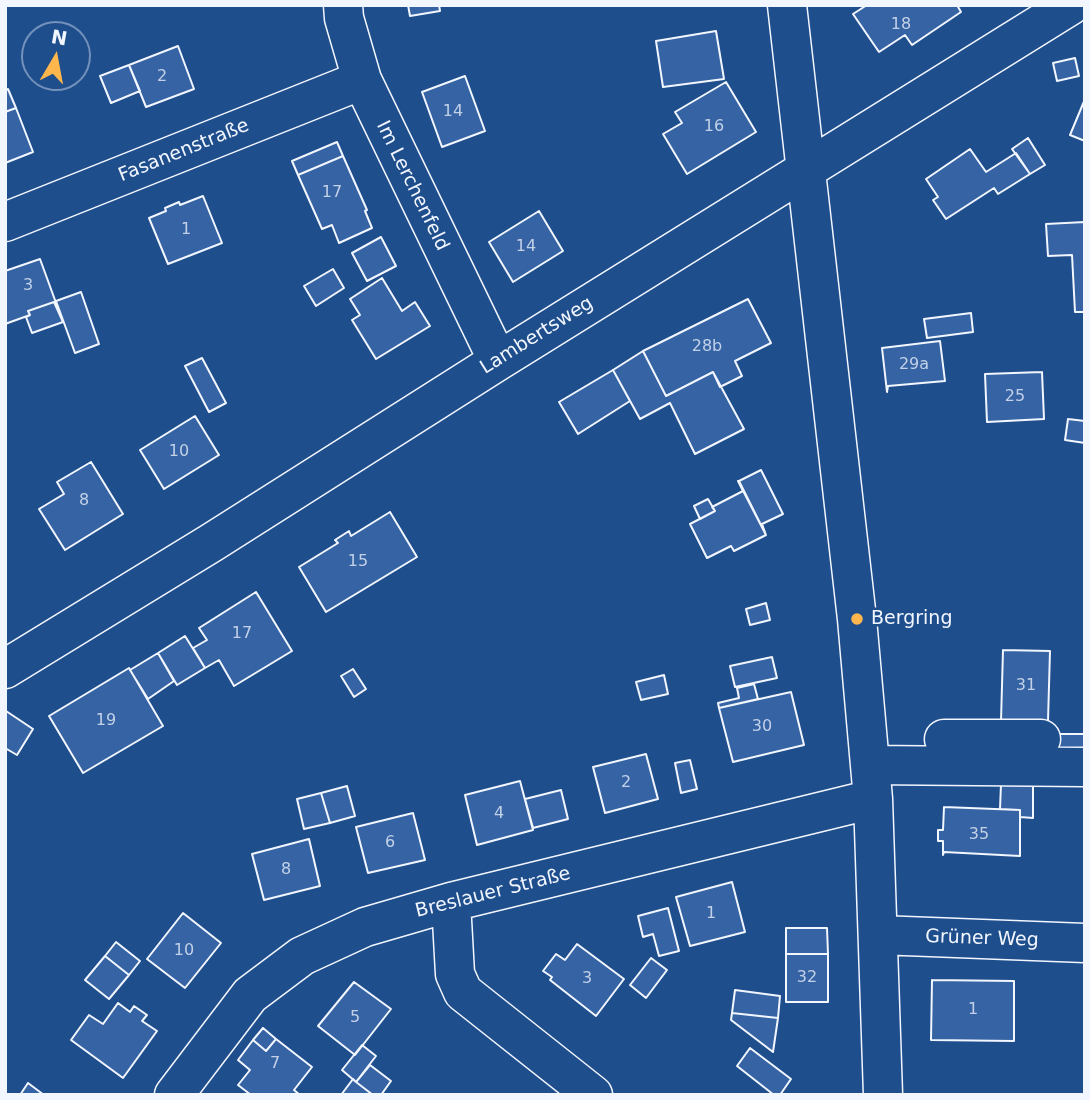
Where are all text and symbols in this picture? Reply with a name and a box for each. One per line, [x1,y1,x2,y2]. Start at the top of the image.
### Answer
house number: 18 [891,15,911,35]
north arrow [21,21,91,91]
text: N [50,25,69,50]
house number: 2 [157,67,167,87]
house number: 14 [443,102,463,122]
street label: Fasanenstraße [115,114,253,188]
street label: Im Lerchenfeld [371,117,453,255]
house number: 16 [704,117,724,137]
house number: 17 [322,183,342,203]
house number: 1 [181,220,191,240]
house number: 14 [516,237,536,257]
house number: 3 [23,276,33,296]
street label: Lambertsweg [476,292,598,380]
house number: 28b [692,337,722,357]
house number: 29a [899,355,929,375]
house number: 25 [1005,387,1025,407]
house number: 10 [169,442,189,462]
house number: 8 [79,491,89,511]
house number: 15 [348,552,368,572]
place label: Bergring [871,608,952,630]
marker: Bergring [849,611,865,627]
house number: 17 [232,624,252,644]
house number: 31 [1016,676,1036,696]
house number: 19 [96,711,116,731]
house number: 30 [752,717,772,737]
house number: 2 [621,773,631,793]
house number: 4 [494,804,504,824]
house number: 35 [969,825,989,845]
house number: 6 [385,833,395,853]
house number: 8 [281,860,291,880]
street label: Breslauer Straße [413,863,573,923]
house number: 1 [706,904,716,924]
street label: Grüner Weg [925,926,1039,952]
house number: 10 [174,941,194,961]
house number: 32 [797,968,817,988]
house number: 3 [582,969,592,989]
house number: 1 [968,1000,978,1020]
house number: 5 [350,1008,360,1028]
house number: 7 [270,1054,280,1074]

